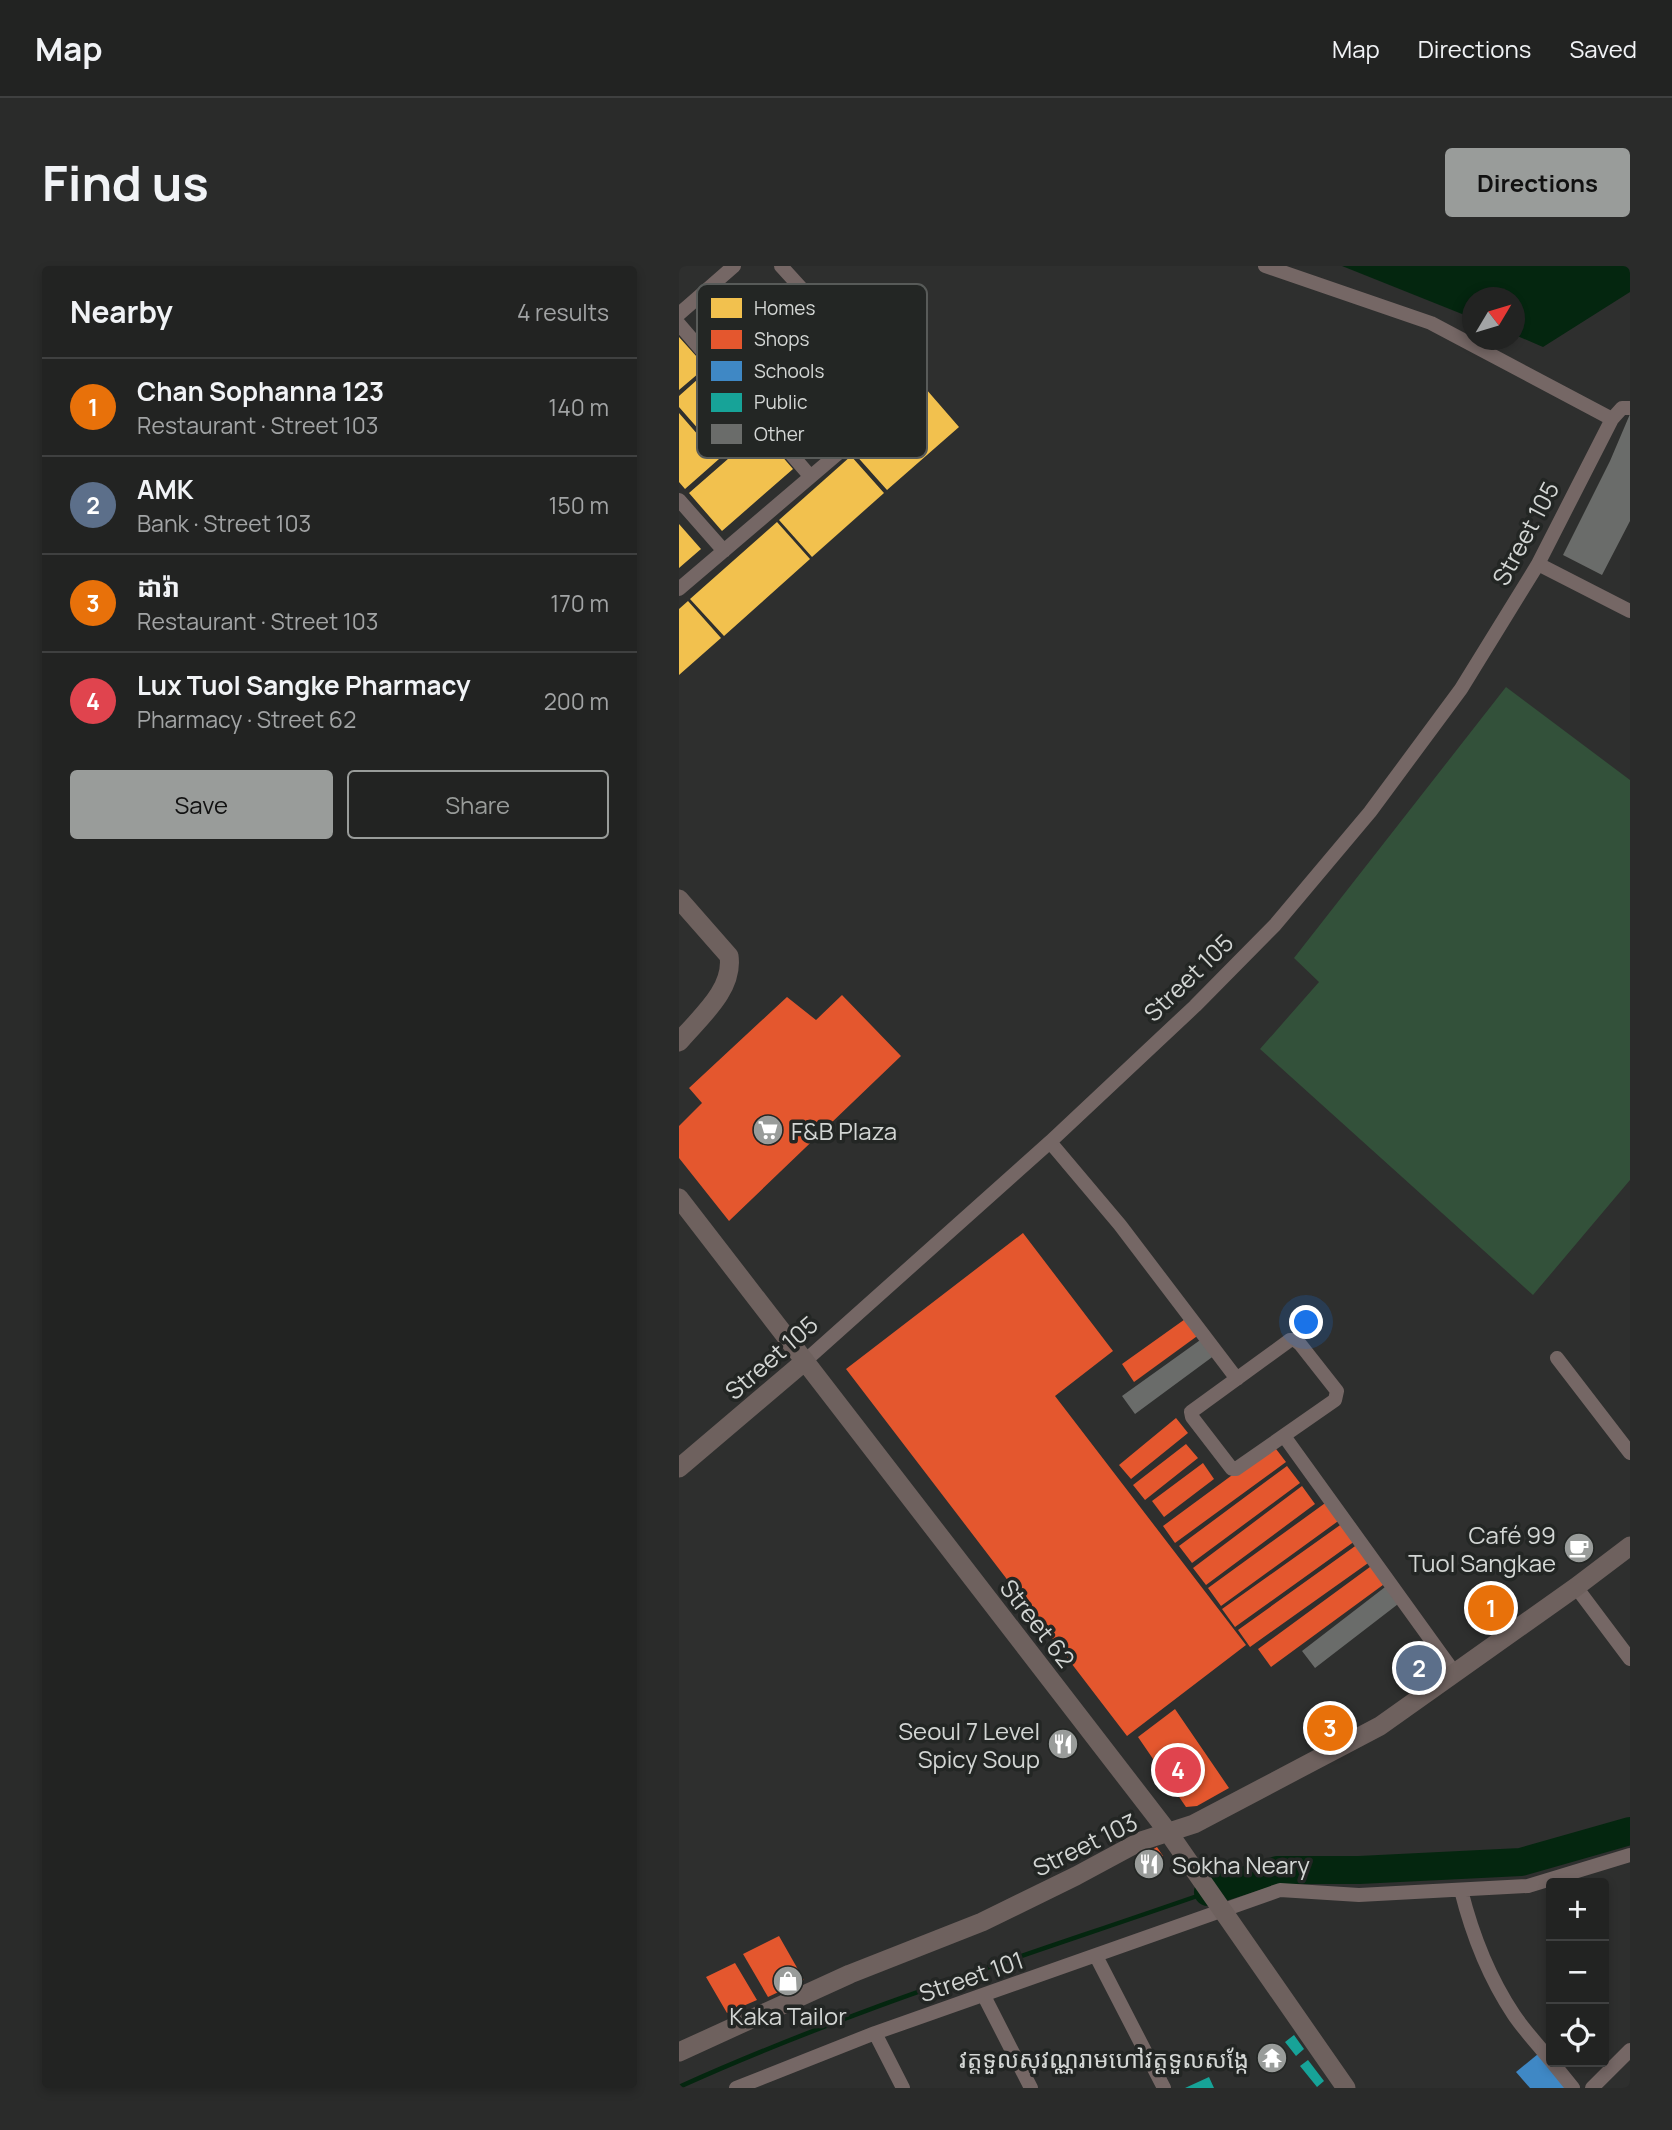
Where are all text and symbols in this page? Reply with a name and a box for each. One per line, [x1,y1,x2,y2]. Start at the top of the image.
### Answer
text: Map [35,26,103,71]
text: Map [1332,32,1380,65]
text: Directions [1418,32,1531,65]
text: Saved [1569,32,1637,65]
button: Directions [1445,148,1630,217]
text: Find us [42,149,209,216]
legend [697,284,927,458]
north arrow [1462,287,1525,350]
text: Nearby [70,291,173,332]
text: Homes [754,295,815,321]
text: 4 results [517,296,609,328]
text: Shops [754,326,809,352]
text: Schools [754,358,824,384]
text: Chan Sophanna 123 [137,373,384,409]
text: Public [754,389,807,415]
text: 1 [88,391,98,423]
text: 140 m [548,391,609,423]
text: Restaurant · Street 103 [137,409,378,441]
text: Other [754,421,805,447]
text: AMK [137,471,194,507]
street label: Street 105 [1484,475,1566,591]
text: 2 [86,489,100,521]
text: 150 m [549,489,609,521]
text: Bank · Street 103 [137,507,311,539]
text: ដារ៉ា [137,569,180,605]
text: 3 [86,587,100,619]
text: 170 m [550,587,609,619]
text: Restaurant · Street 103 [137,605,378,637]
text: Lux Tuol Sangke Pharmacy [137,667,471,703]
text: 4 [86,685,100,717]
text: 200 m [544,685,609,717]
text: Pharmacy · Street 62 [137,703,356,735]
button: Save [70,770,333,839]
button: Share [347,770,609,839]
street label: Street 105 [1136,926,1240,1028]
supermarket icon: F&B Plaza [751,1113,785,1147]
place label: F&B Plaza [791,1114,897,1147]
your location [1289,1305,1323,1339]
street label: Street 105 [717,1307,825,1407]
place label: Café 99 Tuol Sangkae [1408,1518,1556,1579]
cafe icon: Café 99 Tuol Sangkae [1562,1531,1596,1565]
street label: Street 62 [993,1572,1083,1674]
pin: 1 [1468,1582,1514,1634]
pin: 2 [1396,1642,1442,1694]
pin: 3 [1307,1702,1353,1754]
place label: Seoul 7 Level Spicy Soup [898,1714,1040,1775]
restaurant icon: Seoul 7 Level Spicy Soup [1046,1727,1080,1761]
pin: 4 [1155,1744,1201,1796]
street label: Street 103 [1027,1804,1143,1884]
restaurant icon: Sokha Neary [1132,1847,1166,1881]
place label: Sokha Neary [1172,1848,1310,1881]
map controls [1546,1878,1609,2067]
button: + [1546,1878,1609,1941]
button: − [1546,1941,1609,2004]
street label: Street 101 [914,1943,1028,2009]
shop icon: Kaka Tailor [771,1964,805,1998]
place label: Kaka Tailor [729,1999,847,2032]
button: locate [1546,2004,1609,2067]
temple icon: វត្តទួលសុវណ្ណរាមហៅវត្តទួលសង្កែ [1255,2041,1289,2075]
place label: វត្តទួលសុវណ្ណរាមហៅវត្តទួលសង្កែ [959,2042,1249,2075]

